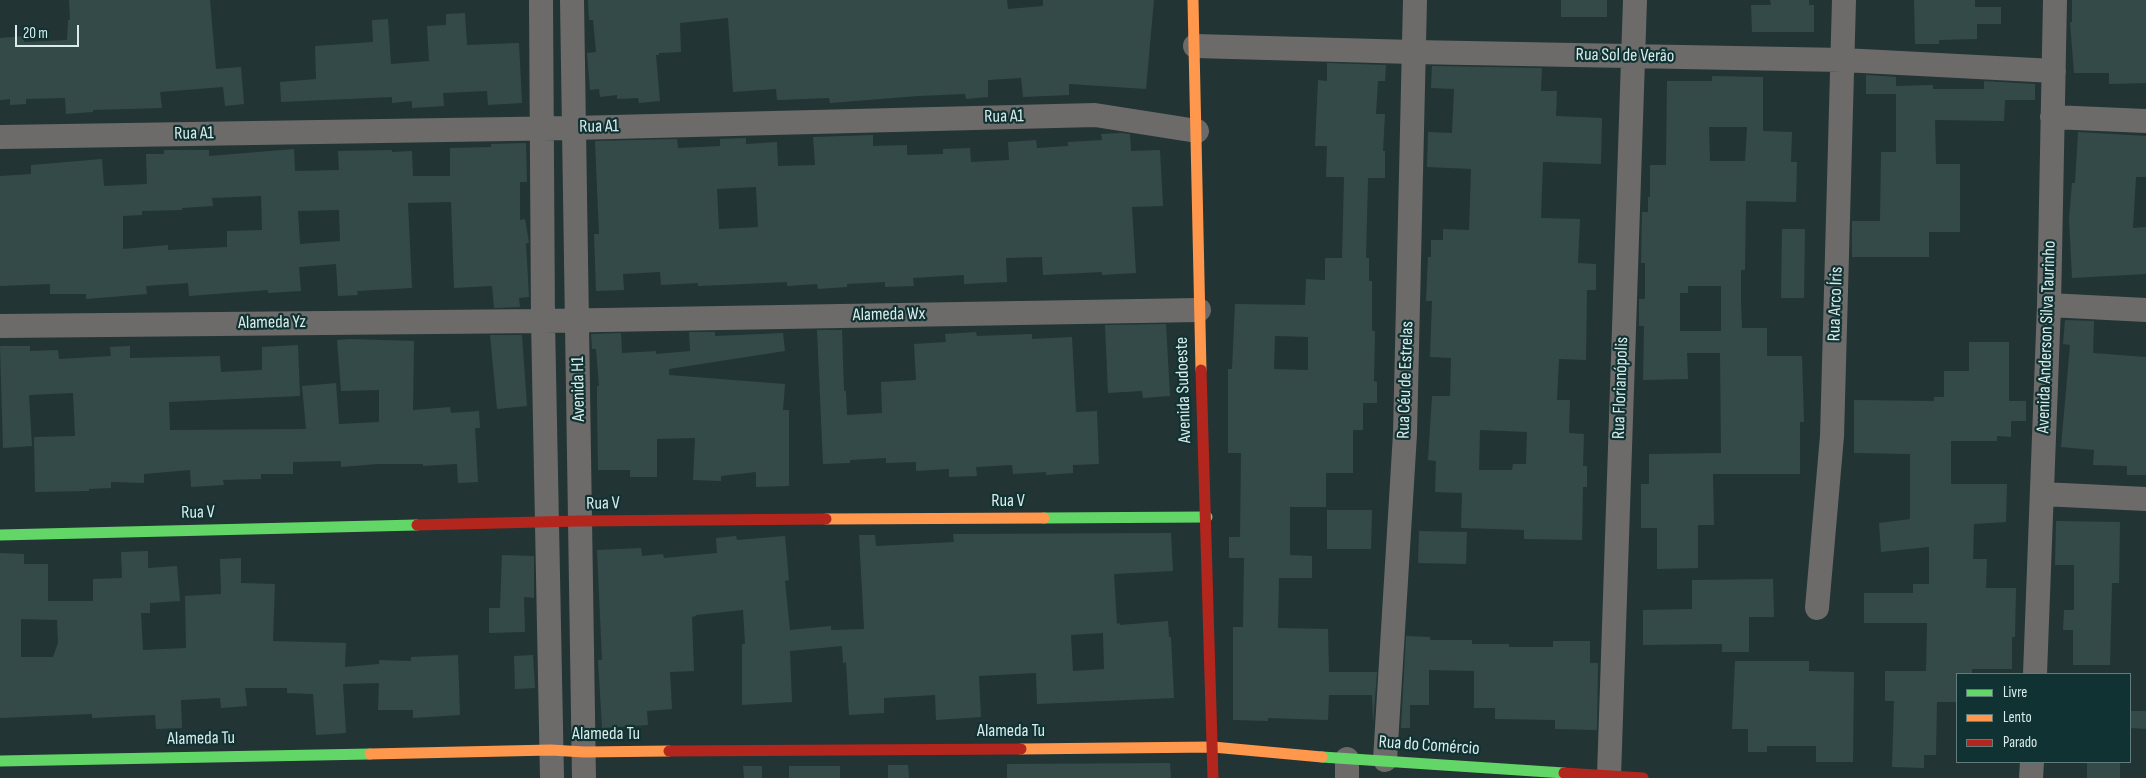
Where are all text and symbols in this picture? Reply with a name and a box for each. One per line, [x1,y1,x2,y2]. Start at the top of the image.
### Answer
scale bar [18,15,81,47]
text: 20 m [23,24,48,43]
street label: Rua Sol de Verão [1575,44,1675,68]
street label: Rua A1 [984,106,1024,128]
street label: Rua A1 [579,116,619,138]
street label: Rua A1 [174,123,214,145]
street label: Avenida Anderson Silva Taurinho [2033,240,2061,434]
street label: Rua Arco Íris [1824,266,1848,342]
street label: Alameda Wx [852,304,926,326]
street label: Alameda Yz [238,312,306,334]
street label: Rua Céu de Estrelas [1393,321,1419,439]
street label: Avenida Sudoeste [1171,336,1197,444]
street label: Rua Florianópolis [1608,336,1634,440]
street label: Avenida H1 [568,356,590,422]
street label: Rua V [991,490,1025,512]
street label: Rua V [586,493,620,515]
street label: Rua V [181,502,215,524]
legend [1956,673,2131,763]
text: Livre [2003,683,2027,702]
text: Lento [2003,708,2032,727]
street label: Alameda Tu [977,720,1045,742]
street label: Alameda Tu [572,723,640,745]
street label: Alameda Tu [167,728,235,750]
street label: Rua do Comércio [1378,732,1480,760]
text: Parado [2003,733,2037,752]

